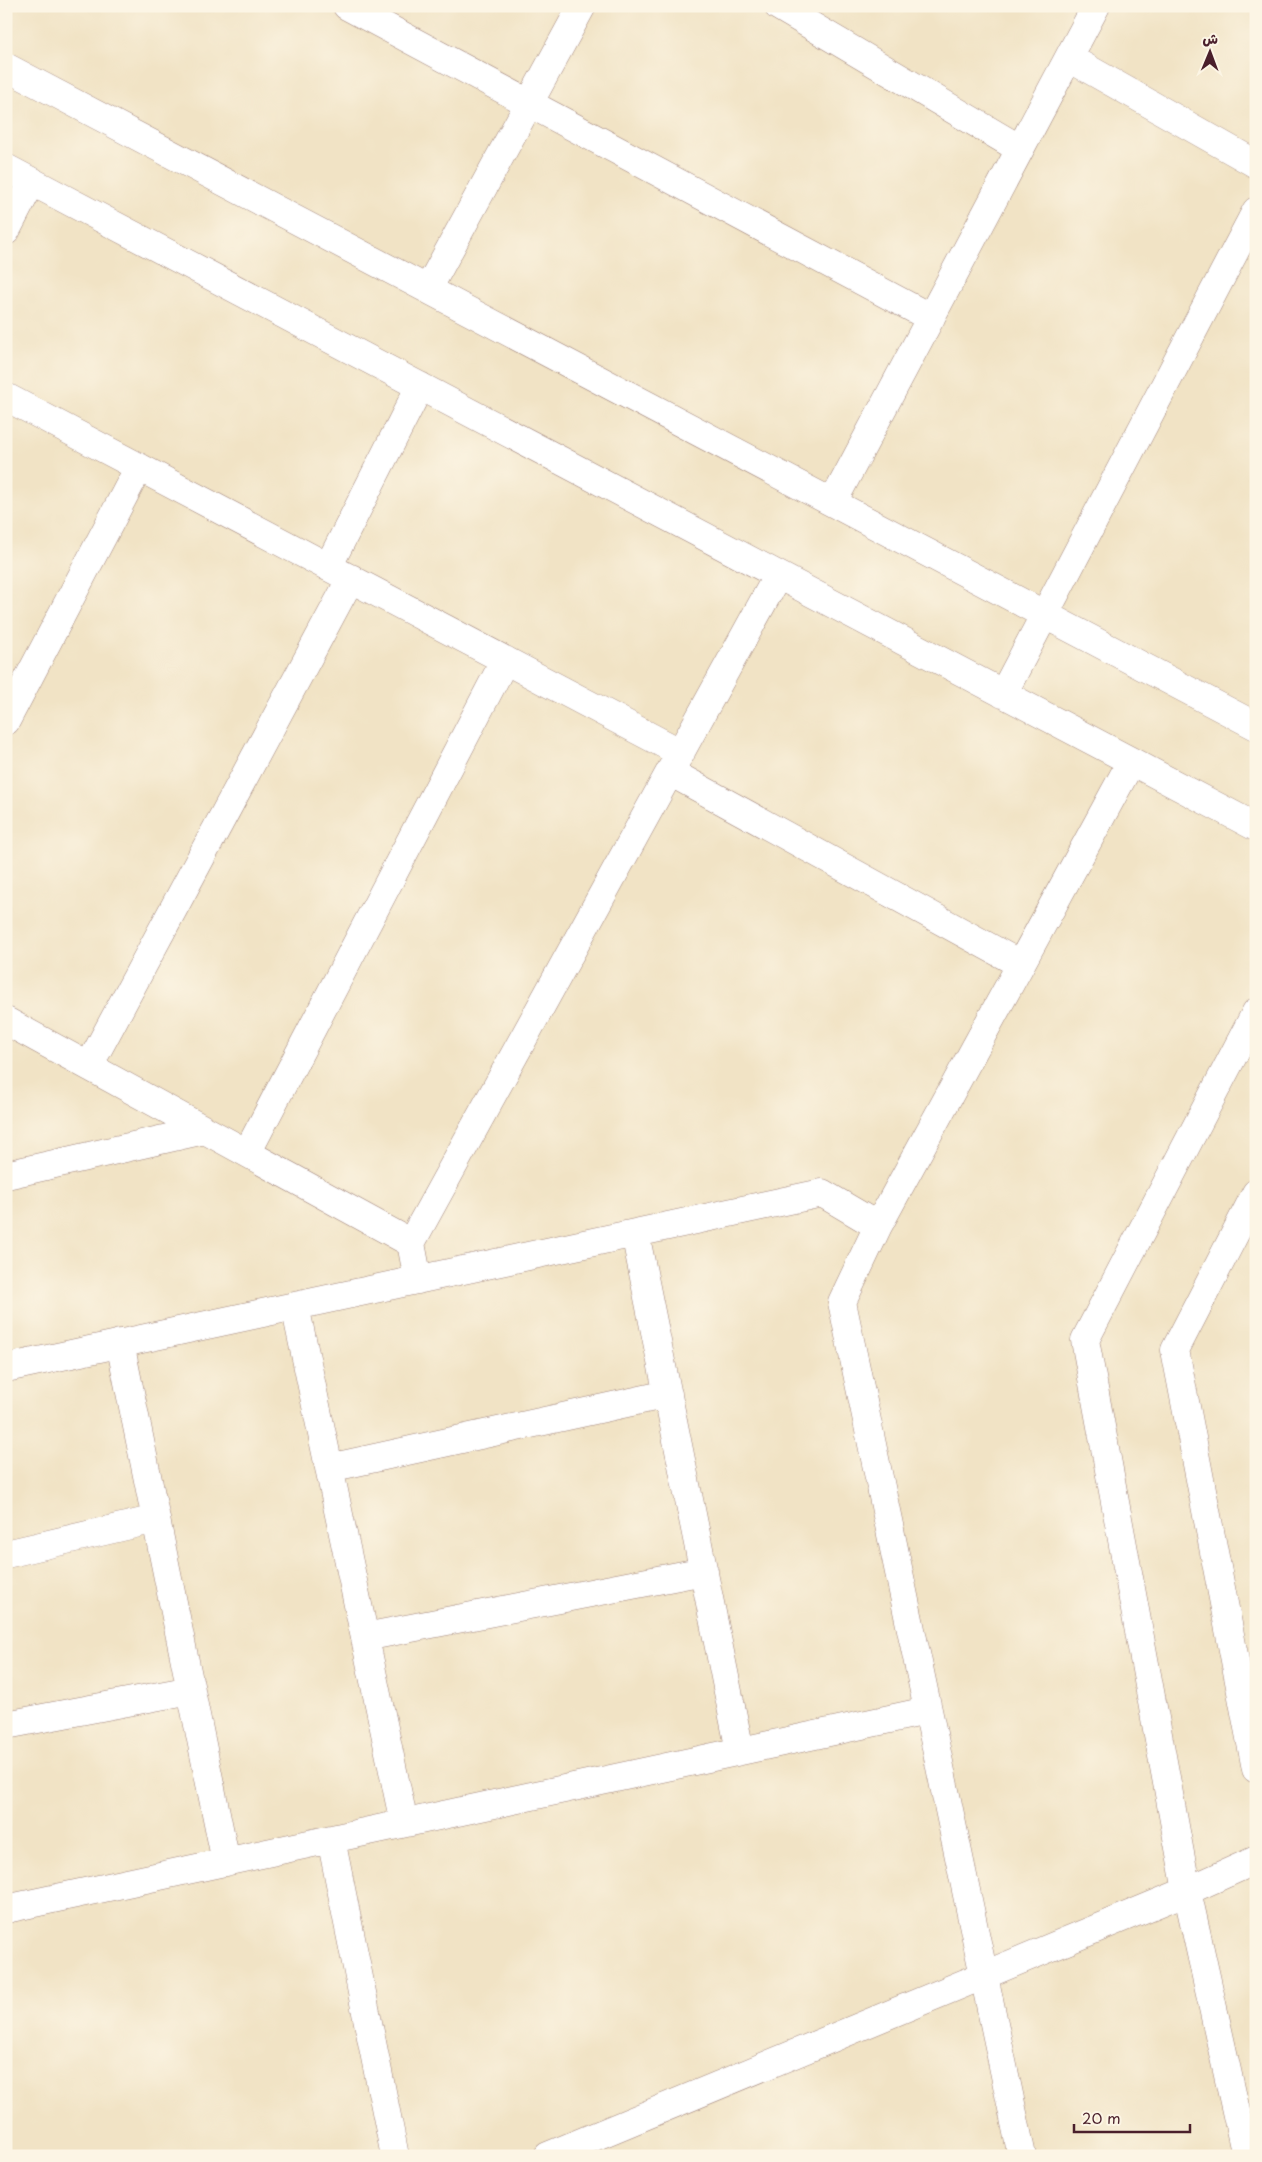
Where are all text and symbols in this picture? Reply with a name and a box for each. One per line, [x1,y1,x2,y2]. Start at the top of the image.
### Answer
north arrow [1184,28,1234,78]
text: ش [1202,28,1218,49]
scale bar [1074,2102,1191,2134]
text: 20 m [1082,2106,1121,2129]

